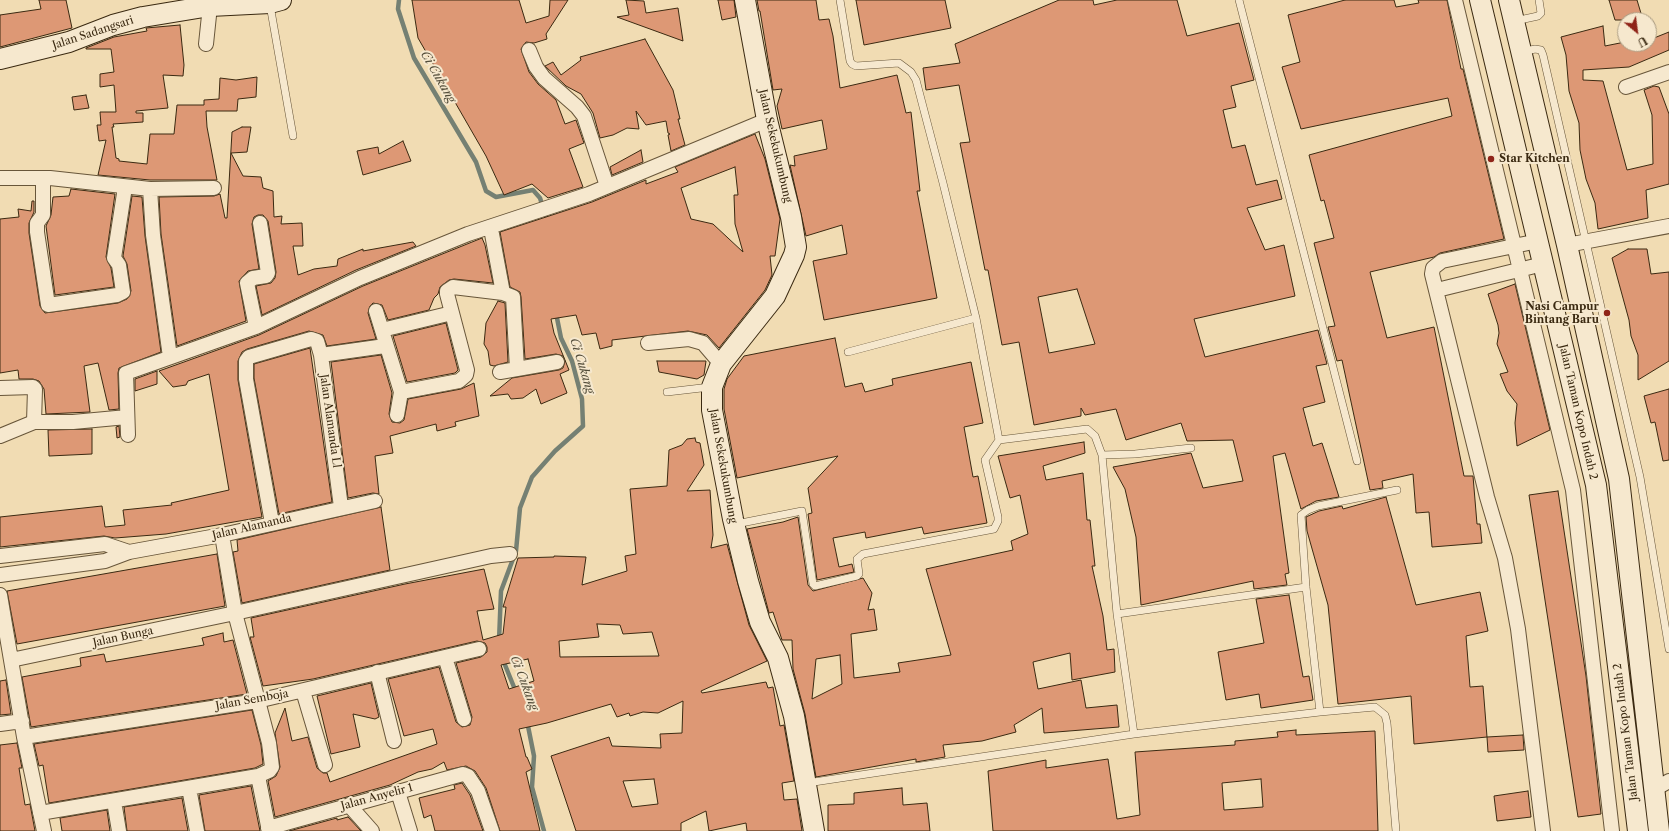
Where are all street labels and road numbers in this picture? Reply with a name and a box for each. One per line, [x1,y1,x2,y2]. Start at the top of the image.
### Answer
street label: Jalan Sadangsari [51,14,135,52]
street label: Jalan Sekekukumbung [756,88,794,204]
street label: Jalan Taman Kopo Indah 2 [1556,343,1600,481]
street label: Jalan Alamanda Ll [317,373,343,469]
street label: Jalan Sekekukumbung [706,408,740,524]
street label: Jalan Alamanda [211,511,293,543]
street label: Jalan Bunga [92,624,154,650]
street label: Jalan Taman Kopo Indah 2 [1611,663,1641,801]
street label: Jalan Semboja [215,687,289,713]
street label: Jalan Anyelir 1 [340,781,414,813]

